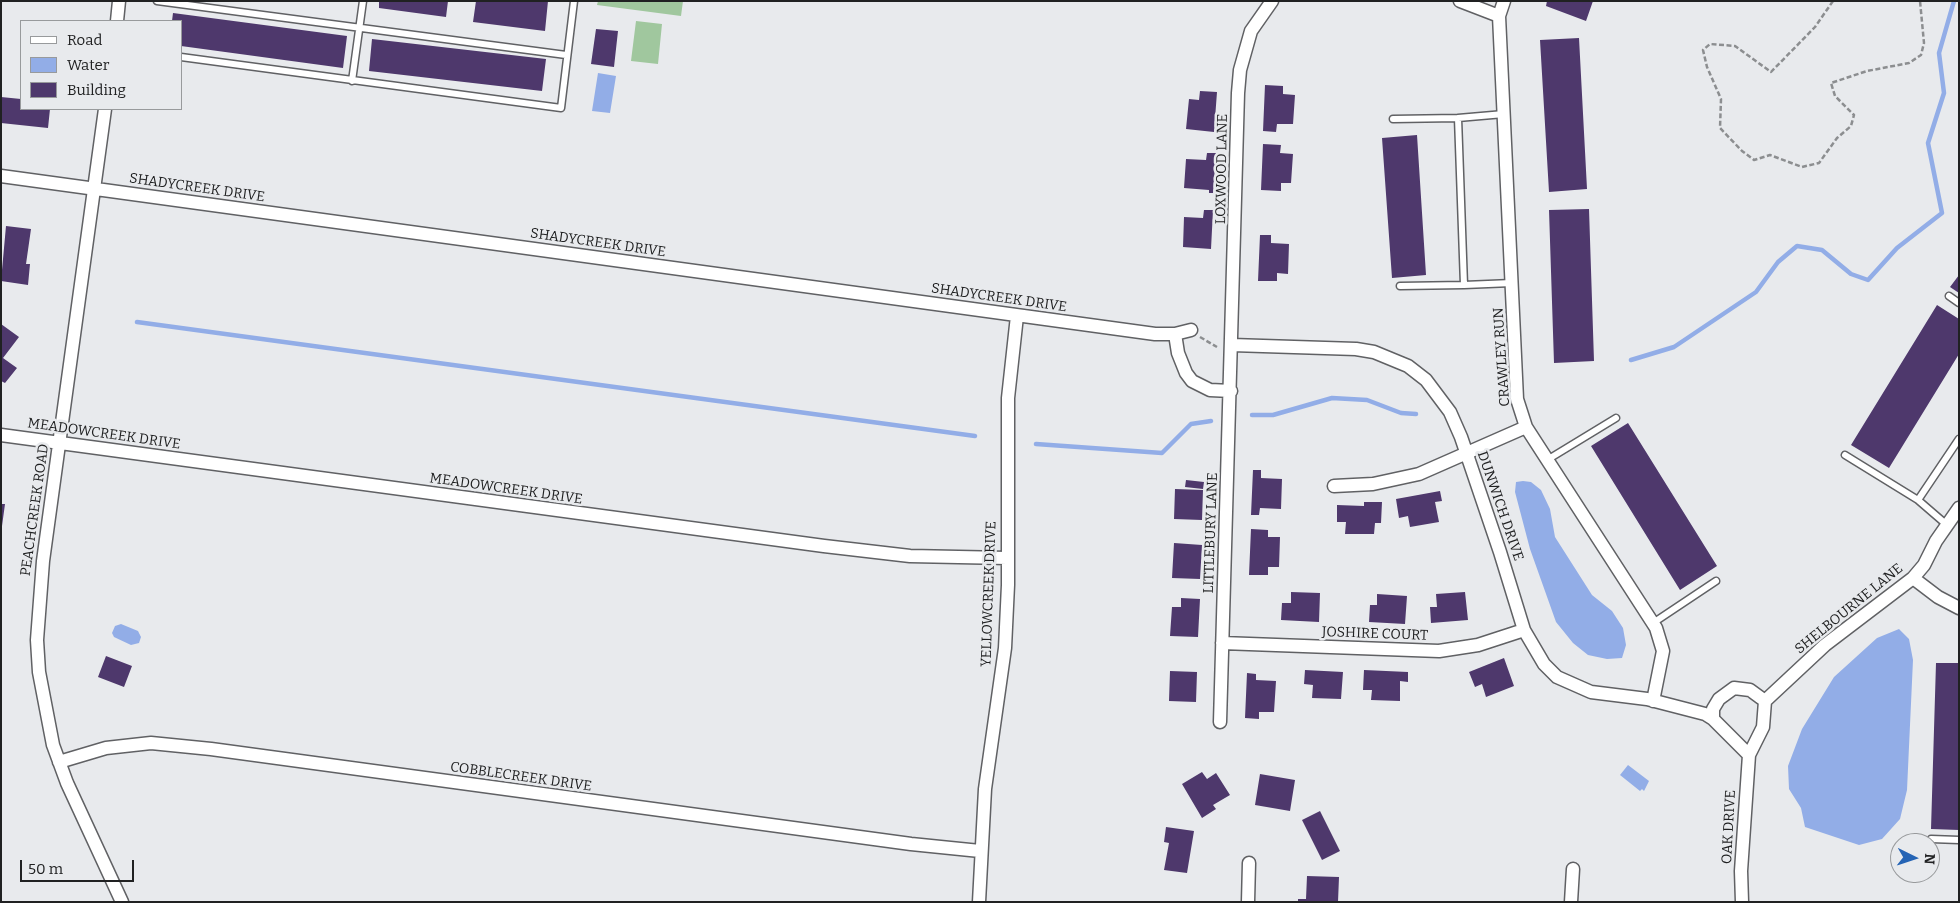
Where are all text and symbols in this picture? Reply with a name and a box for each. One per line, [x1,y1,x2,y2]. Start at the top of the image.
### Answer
legend [20,20,182,110]
text: Road [67,31,102,49]
text: Water [67,56,109,74]
text: Building [67,81,126,99]
street label: LOXWOOD LANE [1213,114,1231,224]
street label: SHADYCREEK DRIVE [128,170,266,206]
street label: SHADYCREEK DRIVE [529,225,667,261]
street label: SHADYCREEK DRIVE [930,280,1068,316]
street label: CRAWLEY RUN [1490,307,1514,407]
street label: MEADOWCREEK DRIVE [26,415,182,453]
street label: PEACHCREEK ROAD [17,443,53,577]
street label: DUNWICH DRIVE [1473,449,1527,563]
street label: MEADOWCREEK DRIVE [428,470,584,508]
street label: LITTLEBURY LANE [1200,472,1222,594]
street label: YELLOWCREEK DRIVE [978,521,1000,667]
street label: SHELBOURNE LANE [1792,560,1906,658]
street label: JOSHIRE COURT [1322,624,1428,644]
street label: COBBLECREEK DRIVE [449,759,593,795]
street label: OAK DRIVE [1719,790,1739,864]
north arrow [1890,833,1940,883]
scale bar [22,850,136,882]
text: N [1921,853,1938,865]
text: 50 m [28,860,63,878]

